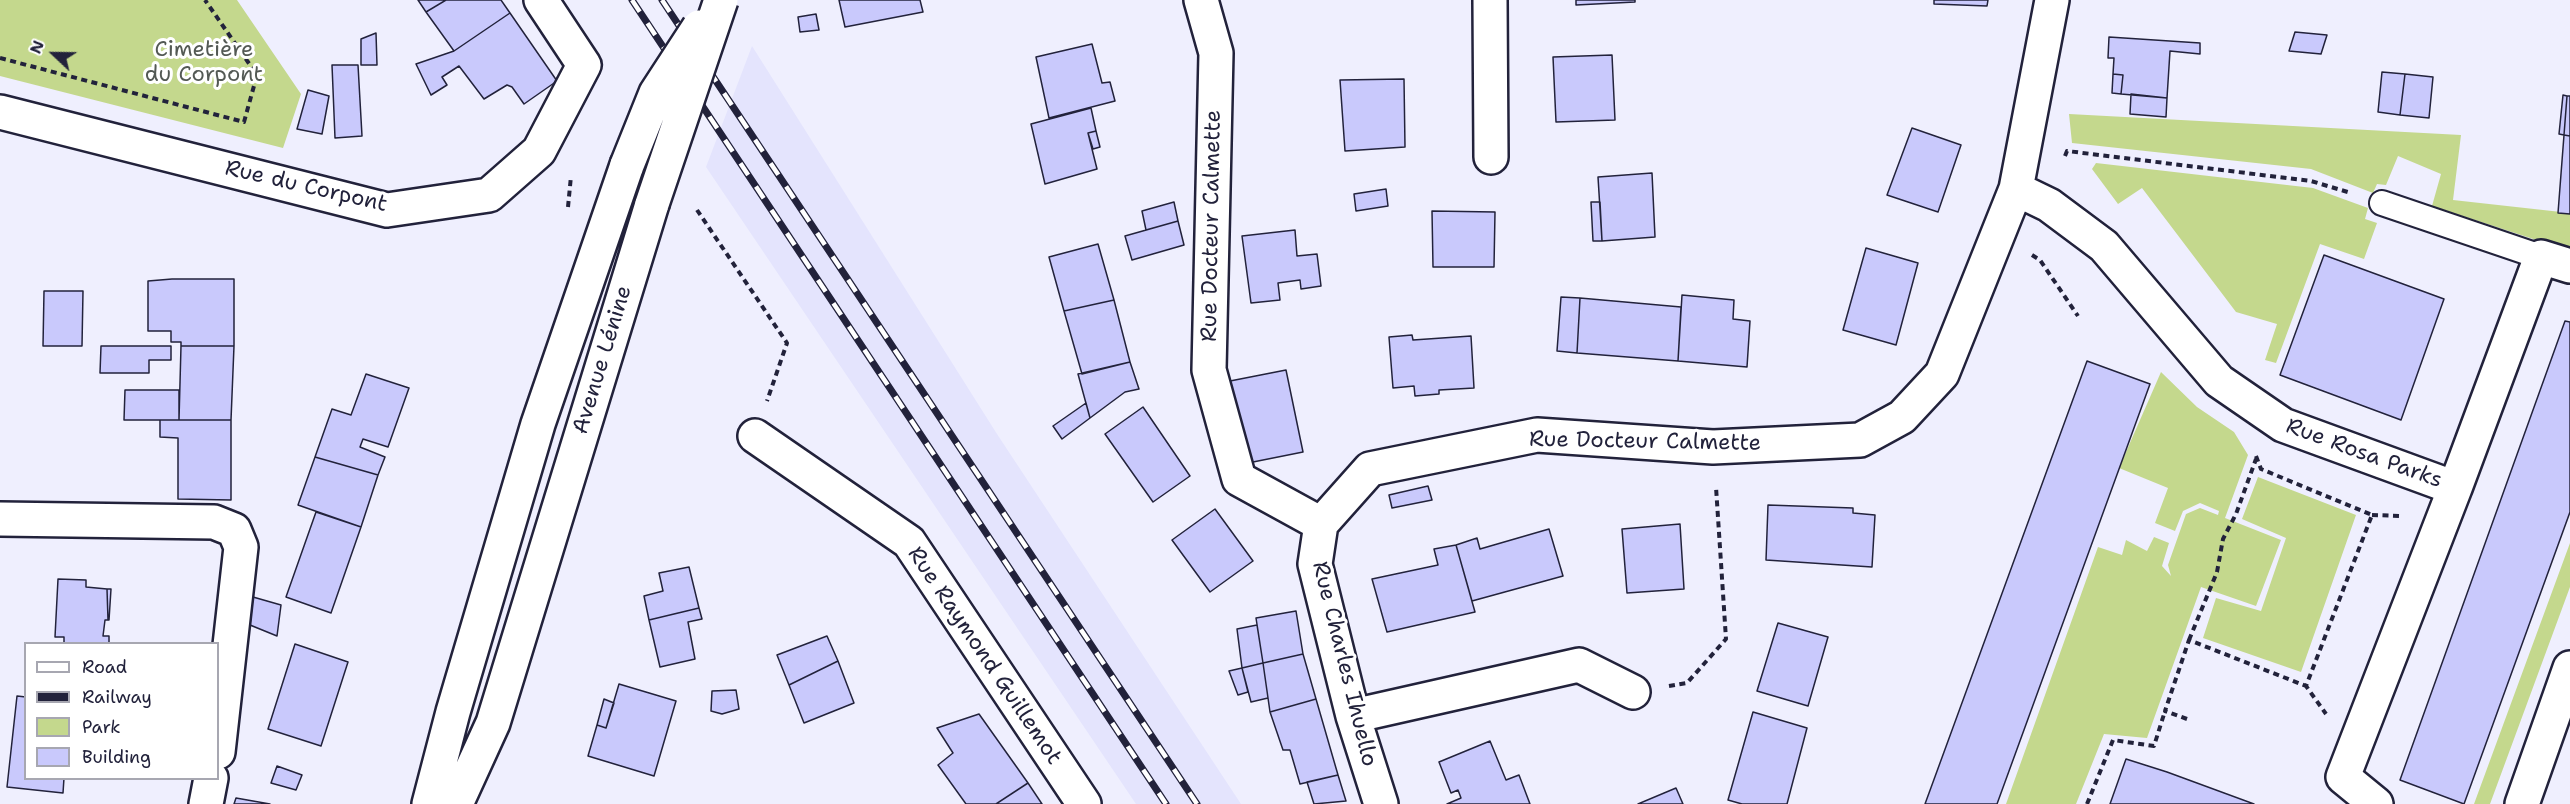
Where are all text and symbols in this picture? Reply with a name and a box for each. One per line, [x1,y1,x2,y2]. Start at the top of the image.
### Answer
north arrow [24,24,84,84]
text: N [25,37,49,57]
park label: Cimetière du Corpont [145,37,263,88]
street label: Rue Docteur Calmette [1197,110,1227,342]
street label: Rue du Corpont [222,156,390,218]
street label: Avenue Lénine [568,283,638,437]
street label: Rue Rosa Parks [2282,413,2446,495]
street label: Rue Docteur Calmette [1529,427,1761,457]
street label: Rue Raymond Guillemot [901,542,1067,770]
street label: Rue Charles Ihuello [1306,559,1382,769]
legend [24,642,219,780]
text: Road [82,655,127,679]
text: Railway [82,685,152,709]
text: Park [82,715,121,739]
text: Building [82,745,151,769]

